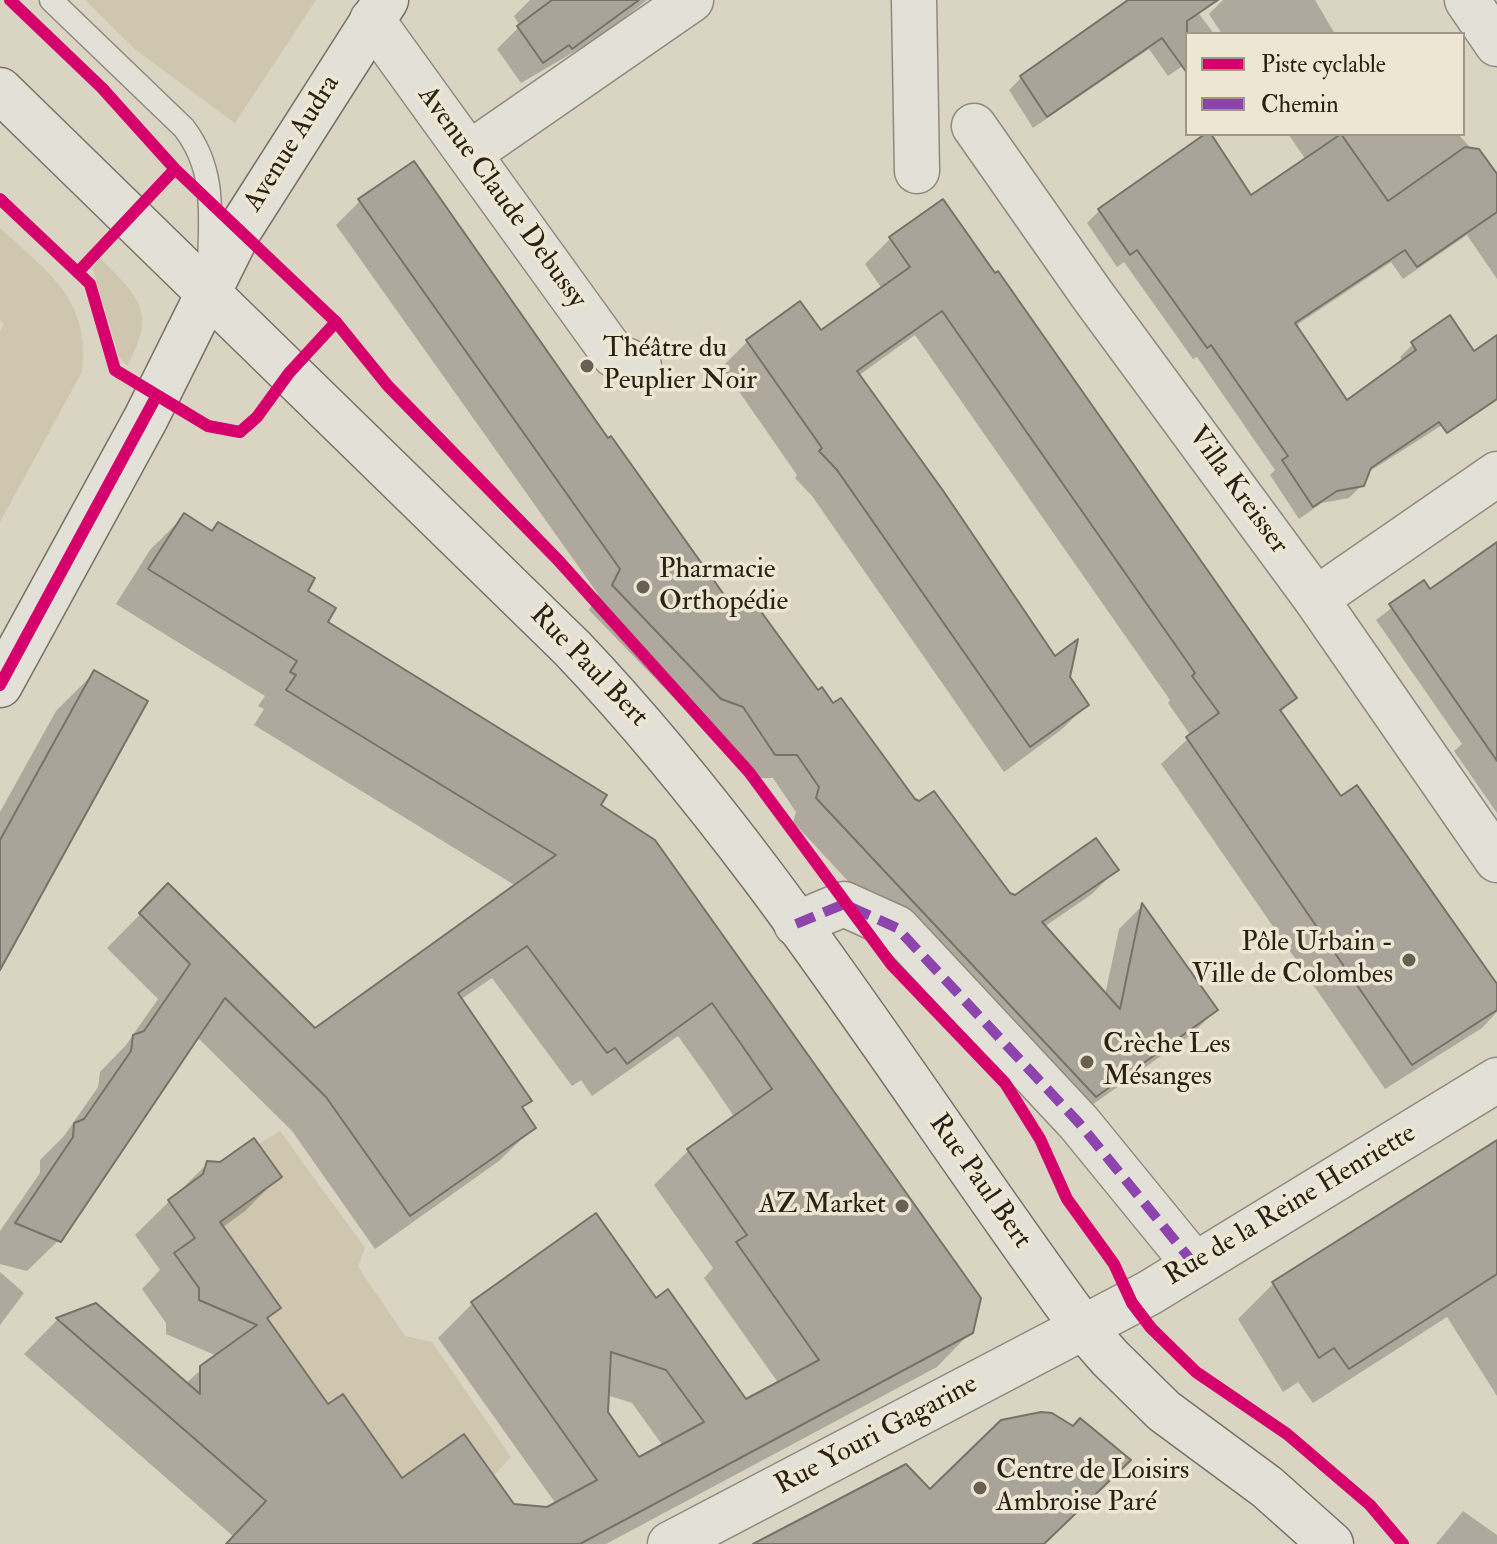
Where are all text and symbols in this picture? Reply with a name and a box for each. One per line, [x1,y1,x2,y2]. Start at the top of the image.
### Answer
legend [1185,32,1465,136]
text: Piste cyclable [1261,49,1386,80]
street label: Avenue Audra [238,69,348,219]
street label: Avenue Claude Debussy [409,80,593,316]
text: Chemin [1261,89,1339,120]
place label: Théâtre du Peuplier Noir [603,333,757,399]
marker: Théâtre du Peuplier Noir [578,357,596,375]
street label: Villa Kreisser [1180,421,1294,561]
place label: Pharmacie Orthopédie [659,554,788,620]
marker: Pharmacie Orthopédie [634,578,652,596]
street label: Rue Paul Bert [522,599,654,735]
place label: Pôle Urbain - Ville de Colombes [1192,927,1393,993]
marker: Pôle Urbain - Ville de Colombes [1400,951,1418,969]
place label: Crèche Les Mésanges [1103,1029,1230,1095]
marker: Crèche Les Mésanges [1078,1053,1096,1071]
street label: Rue Paul Bert [920,1108,1038,1256]
street label: Rue de la Reine Henriette [1159,1118,1423,1294]
place label: AZ Market [759,1189,886,1223]
marker: AZ Market [893,1197,911,1215]
street label: Rue Youri Gagarine [770,1368,984,1504]
place label: Centre de Loisirs Ambroise Paré [996,1455,1189,1521]
marker: Centre de Loisirs Ambroise Paré [971,1479,989,1497]

